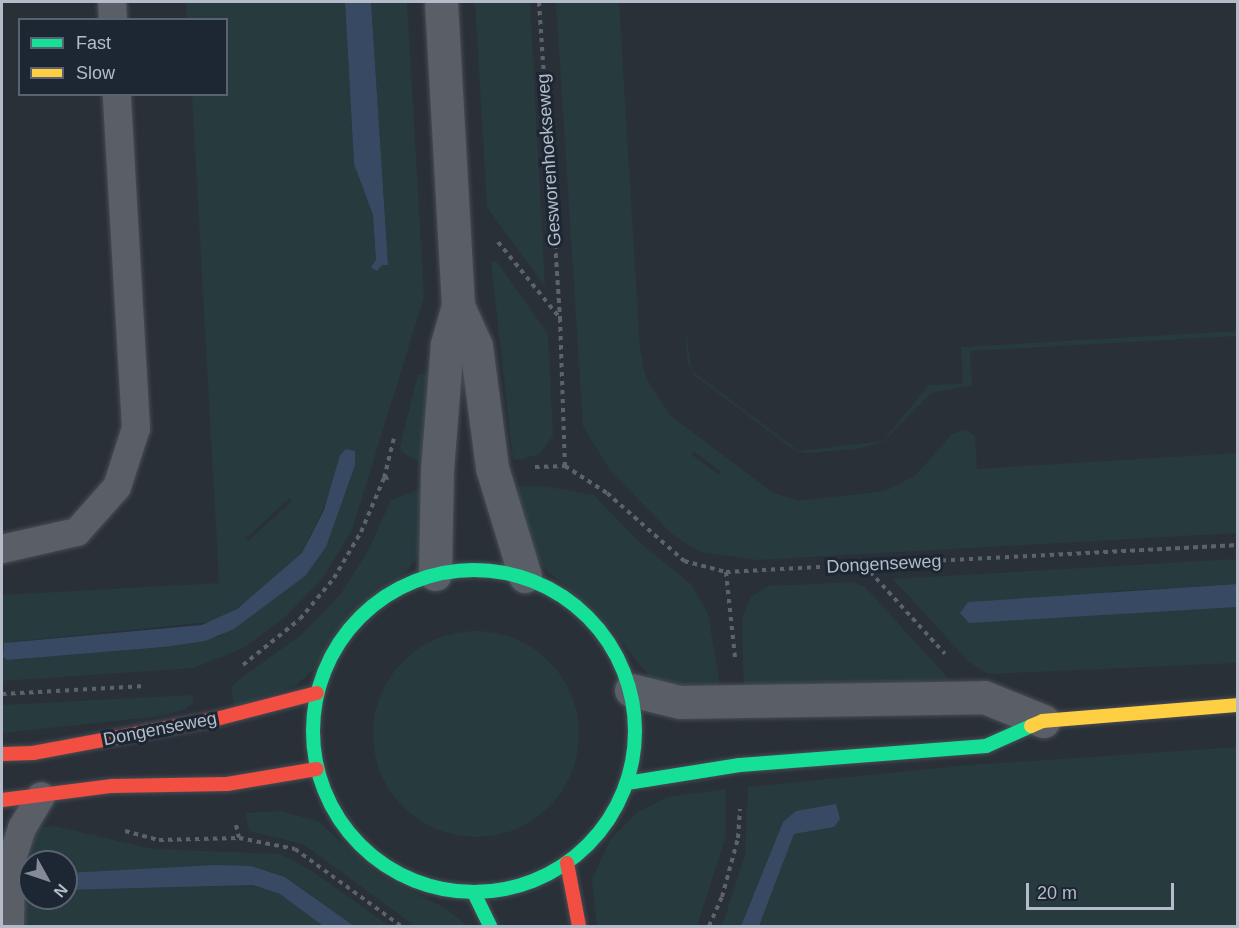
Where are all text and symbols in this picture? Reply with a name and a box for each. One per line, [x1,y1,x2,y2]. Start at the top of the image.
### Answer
legend [18,18,228,96]
text: Fast [76,33,111,53]
text: Slow [76,63,115,83]
street label: Gesworenhoekseweg [532,73,566,247]
street label: Dongenseweg [826,550,942,578]
street label: Dongenseweg [101,707,219,751]
north arrow [18,850,78,910]
scale bar [1029,871,1178,909]
text: N [50,881,71,900]
text: 20 m [1037,883,1077,903]

